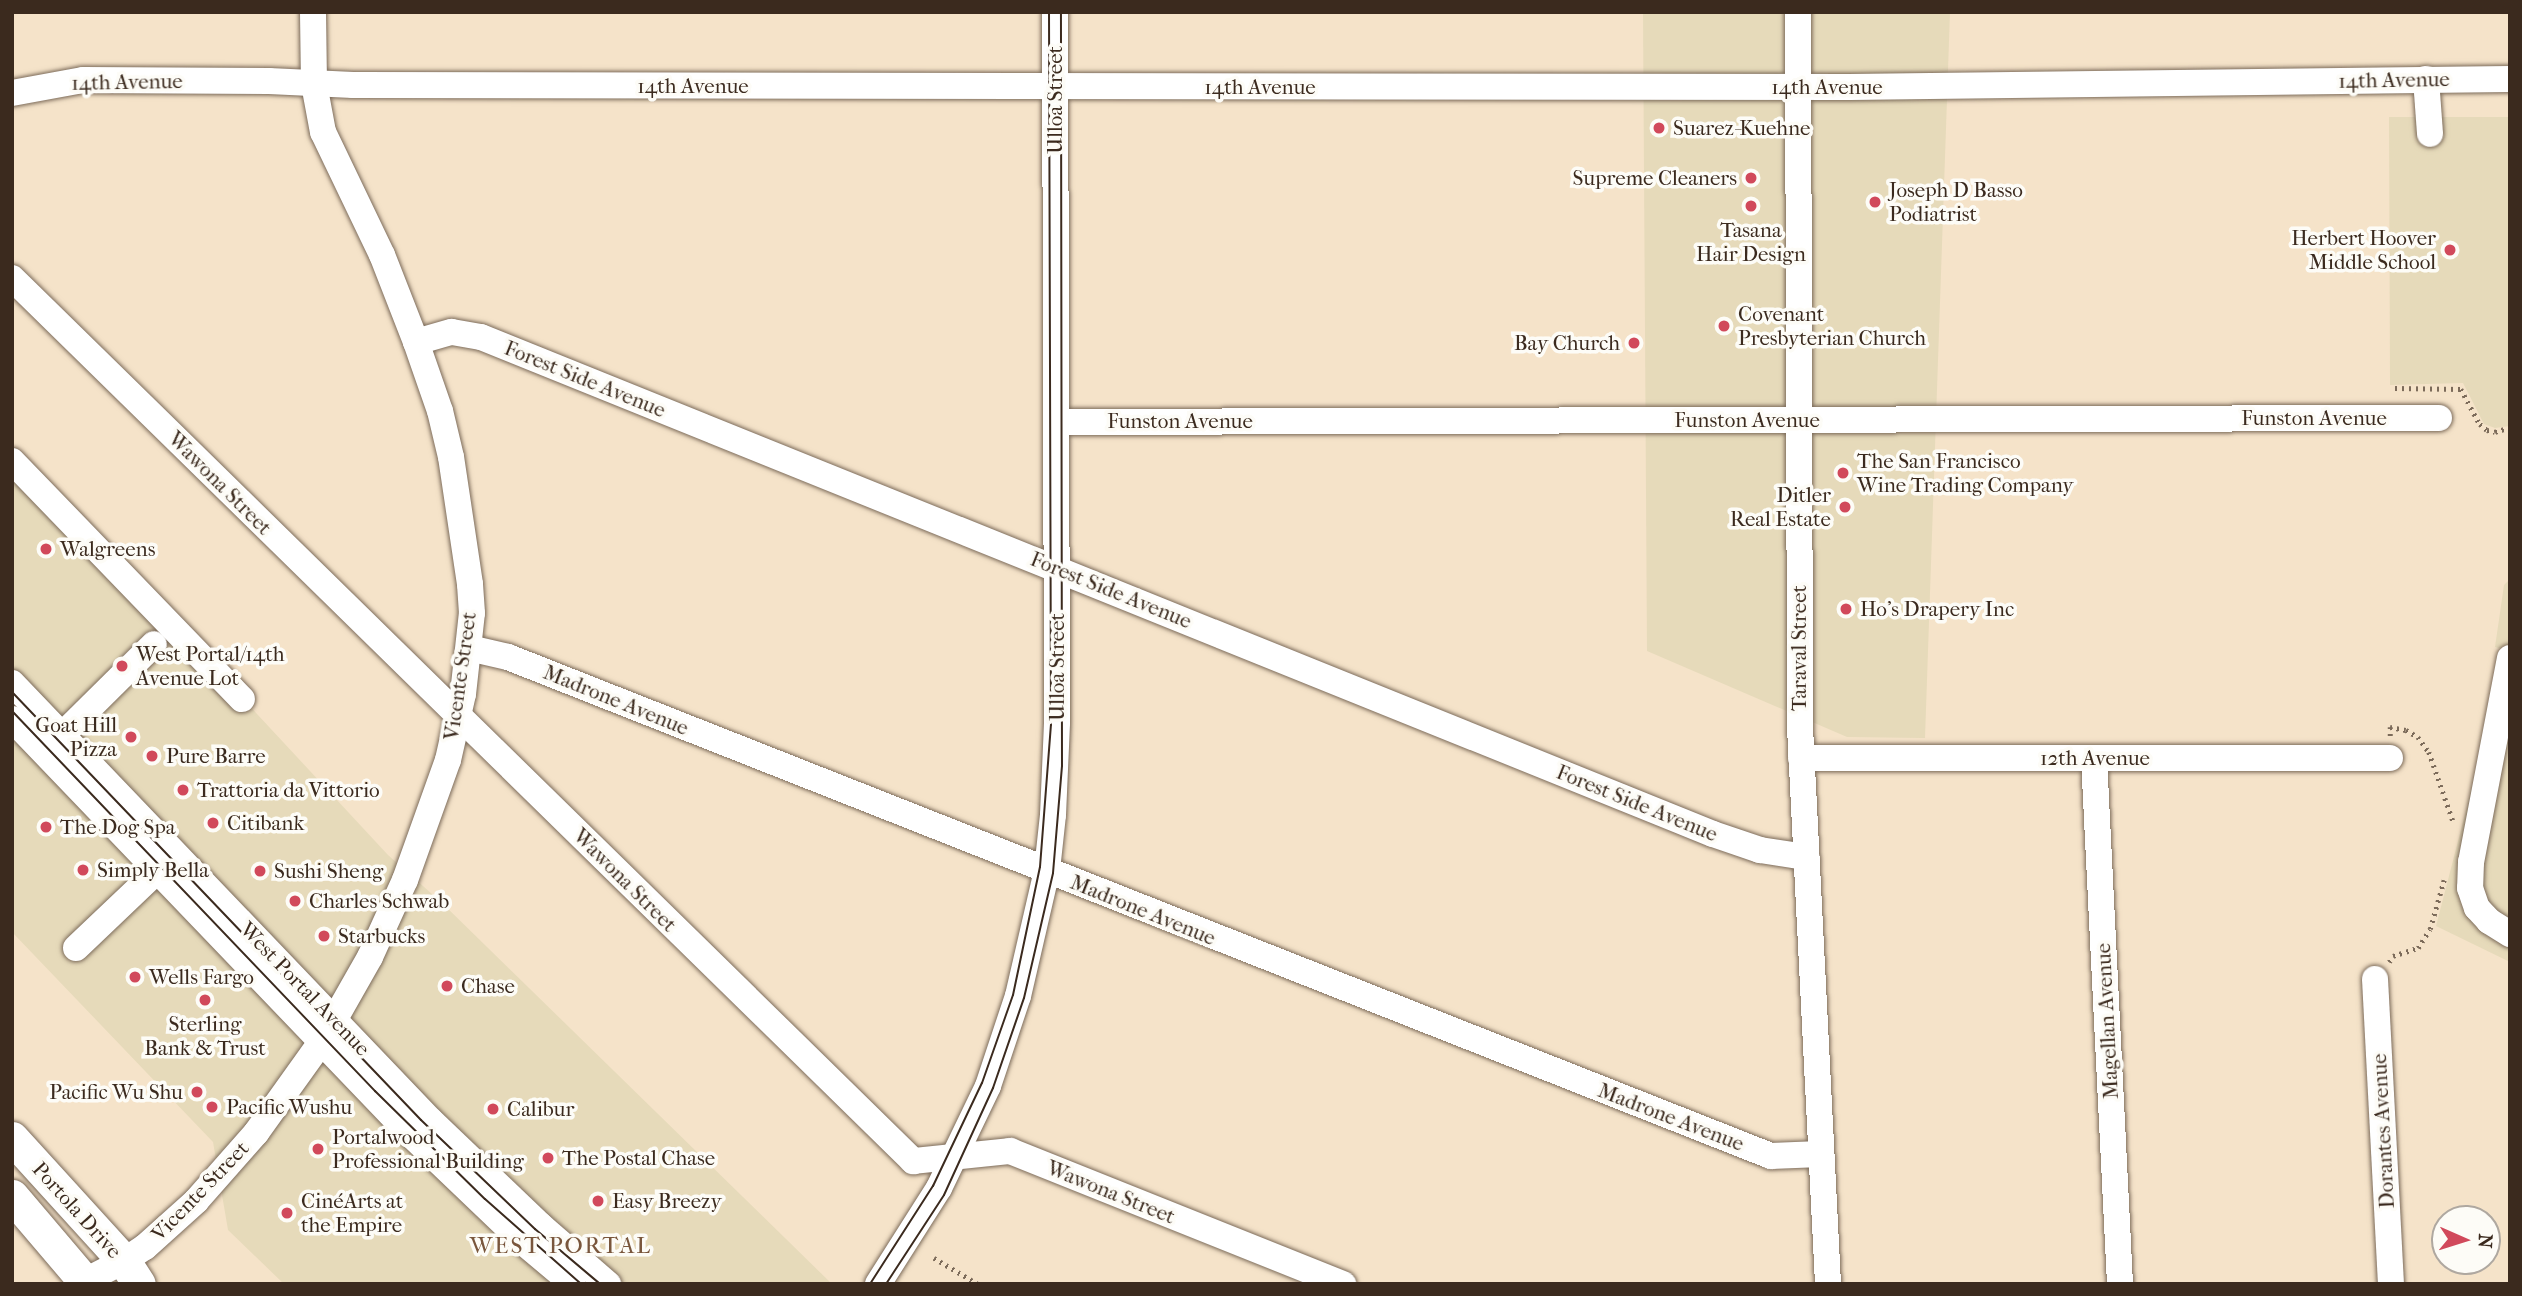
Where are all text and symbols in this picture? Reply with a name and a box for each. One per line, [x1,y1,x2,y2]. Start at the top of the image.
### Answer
street label: Ulloa Street [1042,46,1068,154]
street label: 14th Avenue [2338,66,2450,94]
street label: 14th Avenue [71,68,183,96]
street label: 14th Avenue [637,73,749,99]
street label: 14th Avenue [1204,74,1316,100]
street label: 14th Avenue [1771,74,1883,100]
place label: Suarez-Kuehne [1673,115,1810,141]
marker: Suarez-Kuehne [1651,120,1667,136]
place label: Supreme Cleaners [1573,165,1737,191]
marker: Supreme Cleaners [1743,170,1759,186]
place label: Joseph D Basso Podiatrist [1889,177,2023,227]
marker: Joseph D Basso Podiatrist [1867,194,1883,210]
marker: Tasana Hair Design [1743,198,1759,214]
place label: Tasana Hair Design [1696,217,1806,267]
place label: Herbert Hoover Middle School [2291,225,2436,275]
marker: Herbert Hoover Middle School [2442,242,2458,258]
place label: Covenant Presbyterian Church [1738,301,1926,351]
marker: Covenant Presbyterian Church [1716,318,1732,334]
place label: Bay Church [1514,330,1620,356]
street label: Forest Side Avenue [501,335,669,423]
marker: Bay Church [1626,335,1642,351]
street label: Funston Avenue [2241,405,2387,431]
street label: Funston Avenue [1674,407,1820,433]
street label: Funston Avenue [1107,408,1253,434]
street label: Wawona Street [163,426,277,540]
place label: The San Francisco Wine Trading Company [1857,448,2074,498]
marker: The San Francisco Wine Trading Company [1835,465,1851,481]
place label: Ditler Real Estate [1730,482,1831,532]
marker: Ditler Real Estate [1837,499,1853,515]
place label: Walgreens [60,536,155,562]
marker: Walgreens [38,541,54,557]
street label: Forest Side Avenue [1027,546,1195,634]
street label: Taraval Street [1786,585,1812,711]
place label: Ho's Drapery Inc [1860,596,2014,622]
marker: Ho's Drapery Inc [1838,601,1854,617]
street label: Vicente Street [439,610,481,742]
street label: Ulloa Street [1044,613,1070,721]
place label: West Portal/14th Avenue Lot [136,641,284,691]
marker: West Portal/14th Avenue Lot [114,658,130,674]
street label: Madrone Avenue [540,659,692,741]
place label: Goat Hill Pizza [35,712,117,762]
marker: Goat Hill Pizza [123,729,139,745]
place label: Pure Barre [166,743,266,769]
street label: 12th Avenue [2040,745,2150,771]
marker: Pure Barre [144,748,160,764]
street label: Forest Side Avenue [1553,759,1721,847]
place label: Trattoria da Vittorio [197,777,380,803]
marker: Trattoria da Vittorio [175,782,191,798]
place label: Citibank [227,810,304,836]
place label: The Dog Spa [60,814,176,840]
marker: Citibank [205,815,221,831]
marker: The Dog Spa [38,819,54,835]
street label: Wawona Street [568,823,682,937]
place label: Simply Bella [97,857,209,883]
place label: Sushi Sheng [274,858,383,884]
marker: Simply Bella [75,862,91,878]
marker: Sushi Sheng [252,863,268,879]
street label: Madrone Avenue [1067,869,1219,951]
place label: Charles Schwab [309,888,449,914]
marker: Charles Schwab [287,893,303,909]
street label: West Portal Avenue [235,917,375,1061]
place label: Starbucks [338,923,425,949]
marker: Starbucks [316,928,332,944]
street label: Magellan Avenue [2090,942,2124,1100]
place label: Wells Fargo [149,964,254,990]
marker: Wells Fargo [127,969,143,985]
place label: Chase [461,973,515,999]
marker: Chase [439,978,455,994]
marker: Sterling Bank & Trust [197,992,213,1008]
place label: Sterling Bank & Trust [144,1011,266,1061]
street label: Dorantes Avenue [2366,1053,2400,1209]
street label: Madrone Avenue [1594,1078,1748,1156]
place label: Pacific Wu Shu [49,1079,183,1105]
marker: Pacific Wu Shu [189,1084,205,1100]
place label: Pacific Wushu [226,1094,352,1120]
place label: Calibur [507,1096,574,1122]
marker: Pacific Wushu [204,1099,220,1115]
marker: Calibur [485,1101,501,1117]
place label: Portalwood Professional Building [332,1124,524,1174]
street label: Vicente Street [146,1136,254,1246]
marker: Portalwood Professional Building [310,1141,326,1157]
place label: The Postal Chase [562,1145,715,1171]
marker: The Postal Chase [540,1150,556,1166]
street label: Wawona Street [1043,1155,1179,1229]
street label: Portola Drive [27,1157,127,1263]
place label: CinéArts at the Empire [301,1188,403,1238]
place label: Easy Breezy [612,1188,722,1214]
marker: Easy Breezy [590,1193,606,1209]
marker: CinéArts at the Empire [279,1205,295,1221]
north arrow [2431,1205,2501,1275]
district label: WEST PORTAL [471,1232,651,1260]
text: N [2474,1233,2496,1249]

